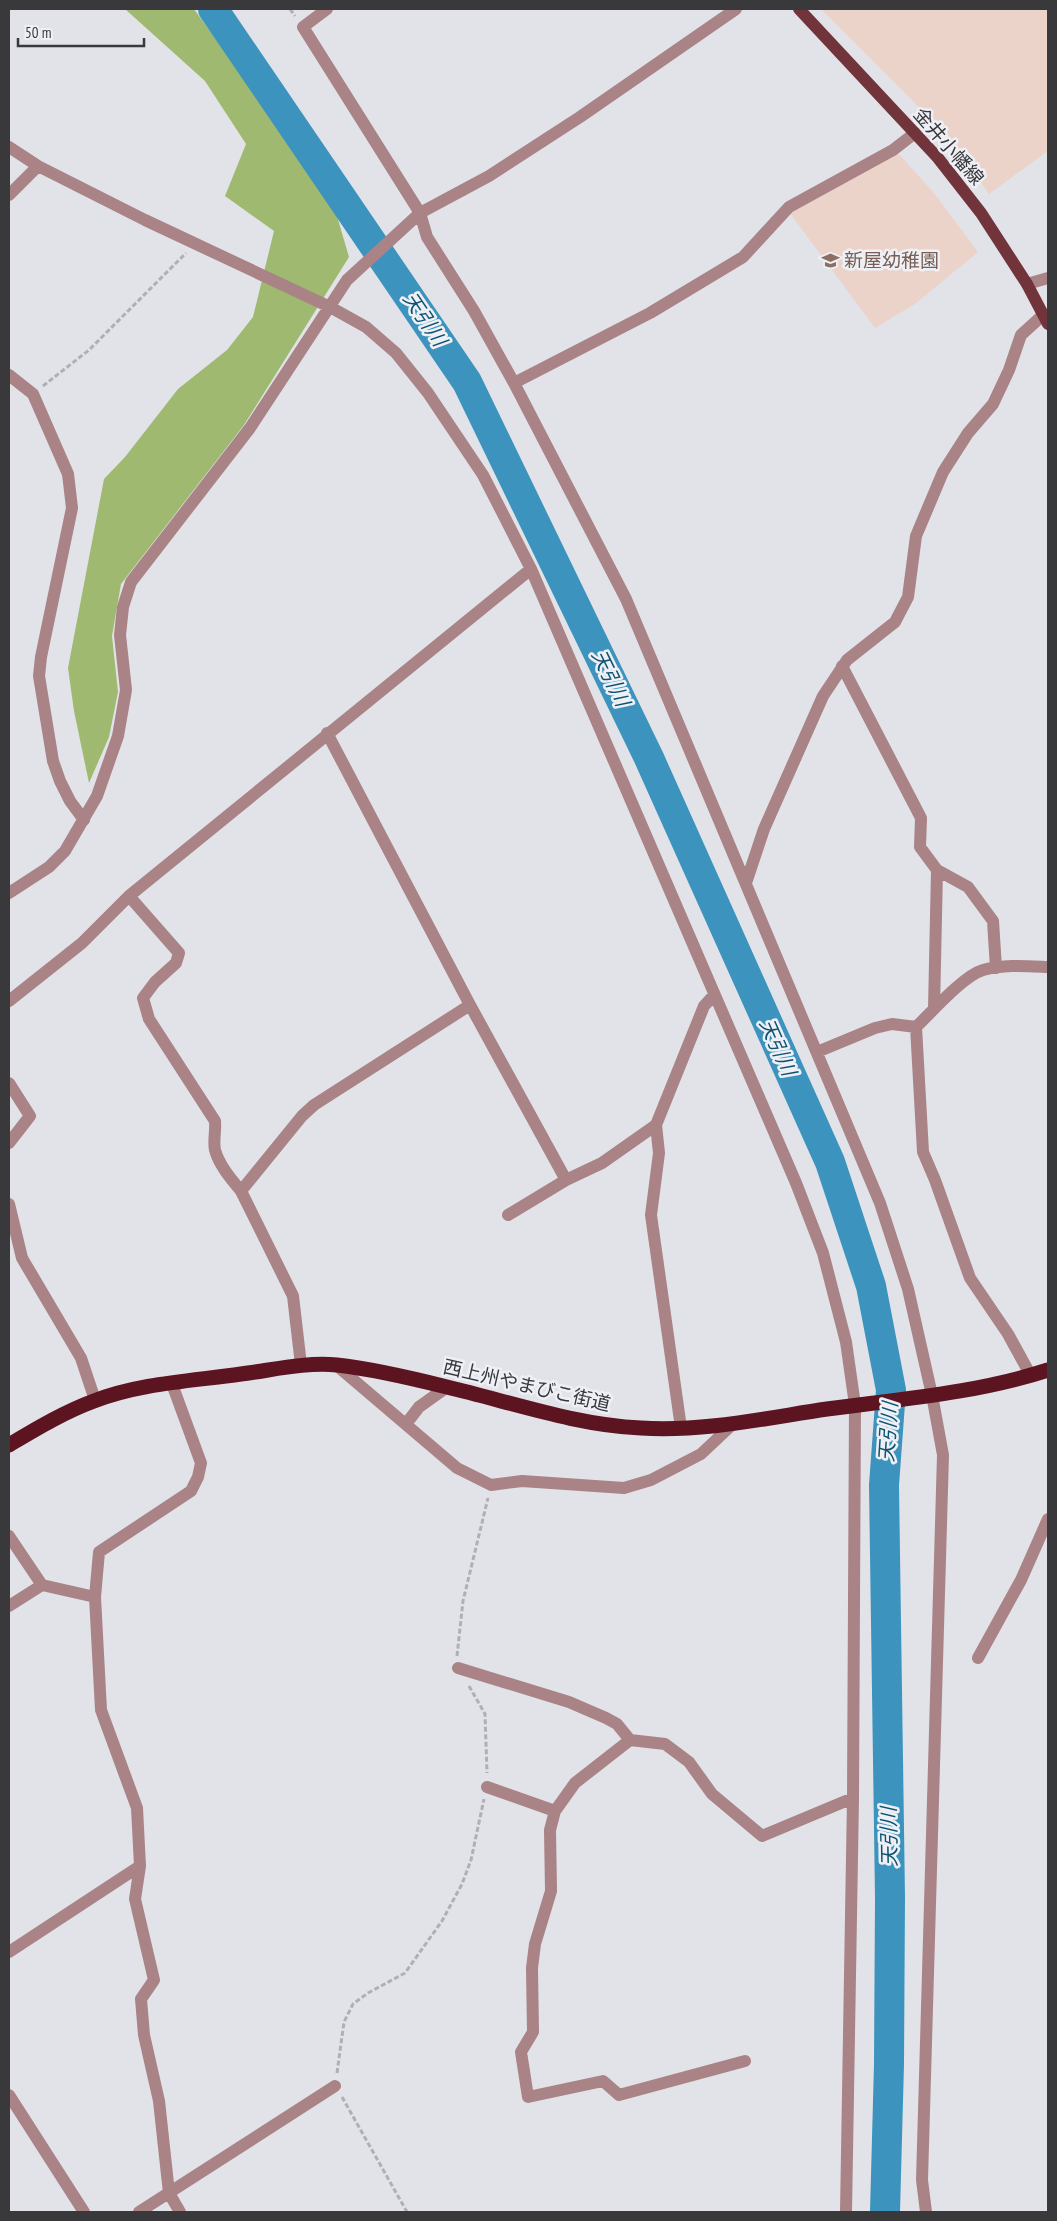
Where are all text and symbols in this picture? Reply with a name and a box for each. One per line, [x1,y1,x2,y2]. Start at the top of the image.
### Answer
scale bar [18,15,144,47]
text: 50 m [25,23,51,42]
street label: 金井小幡線 [909,102,989,190]
place label: 新屋幼稚園 [844,248,939,272]
school or university icon: 新屋幼稚園 [820,250,840,270]
water label: 天引川 [397,287,454,353]
water label: 天引川 [586,645,637,712]
water label: 天引川 [754,1014,803,1082]
street label: 西上州やまびこ街道 [441,1354,613,1416]
water label: 天引川 [873,1399,903,1463]
water label: 天引川 [875,1805,903,1867]

